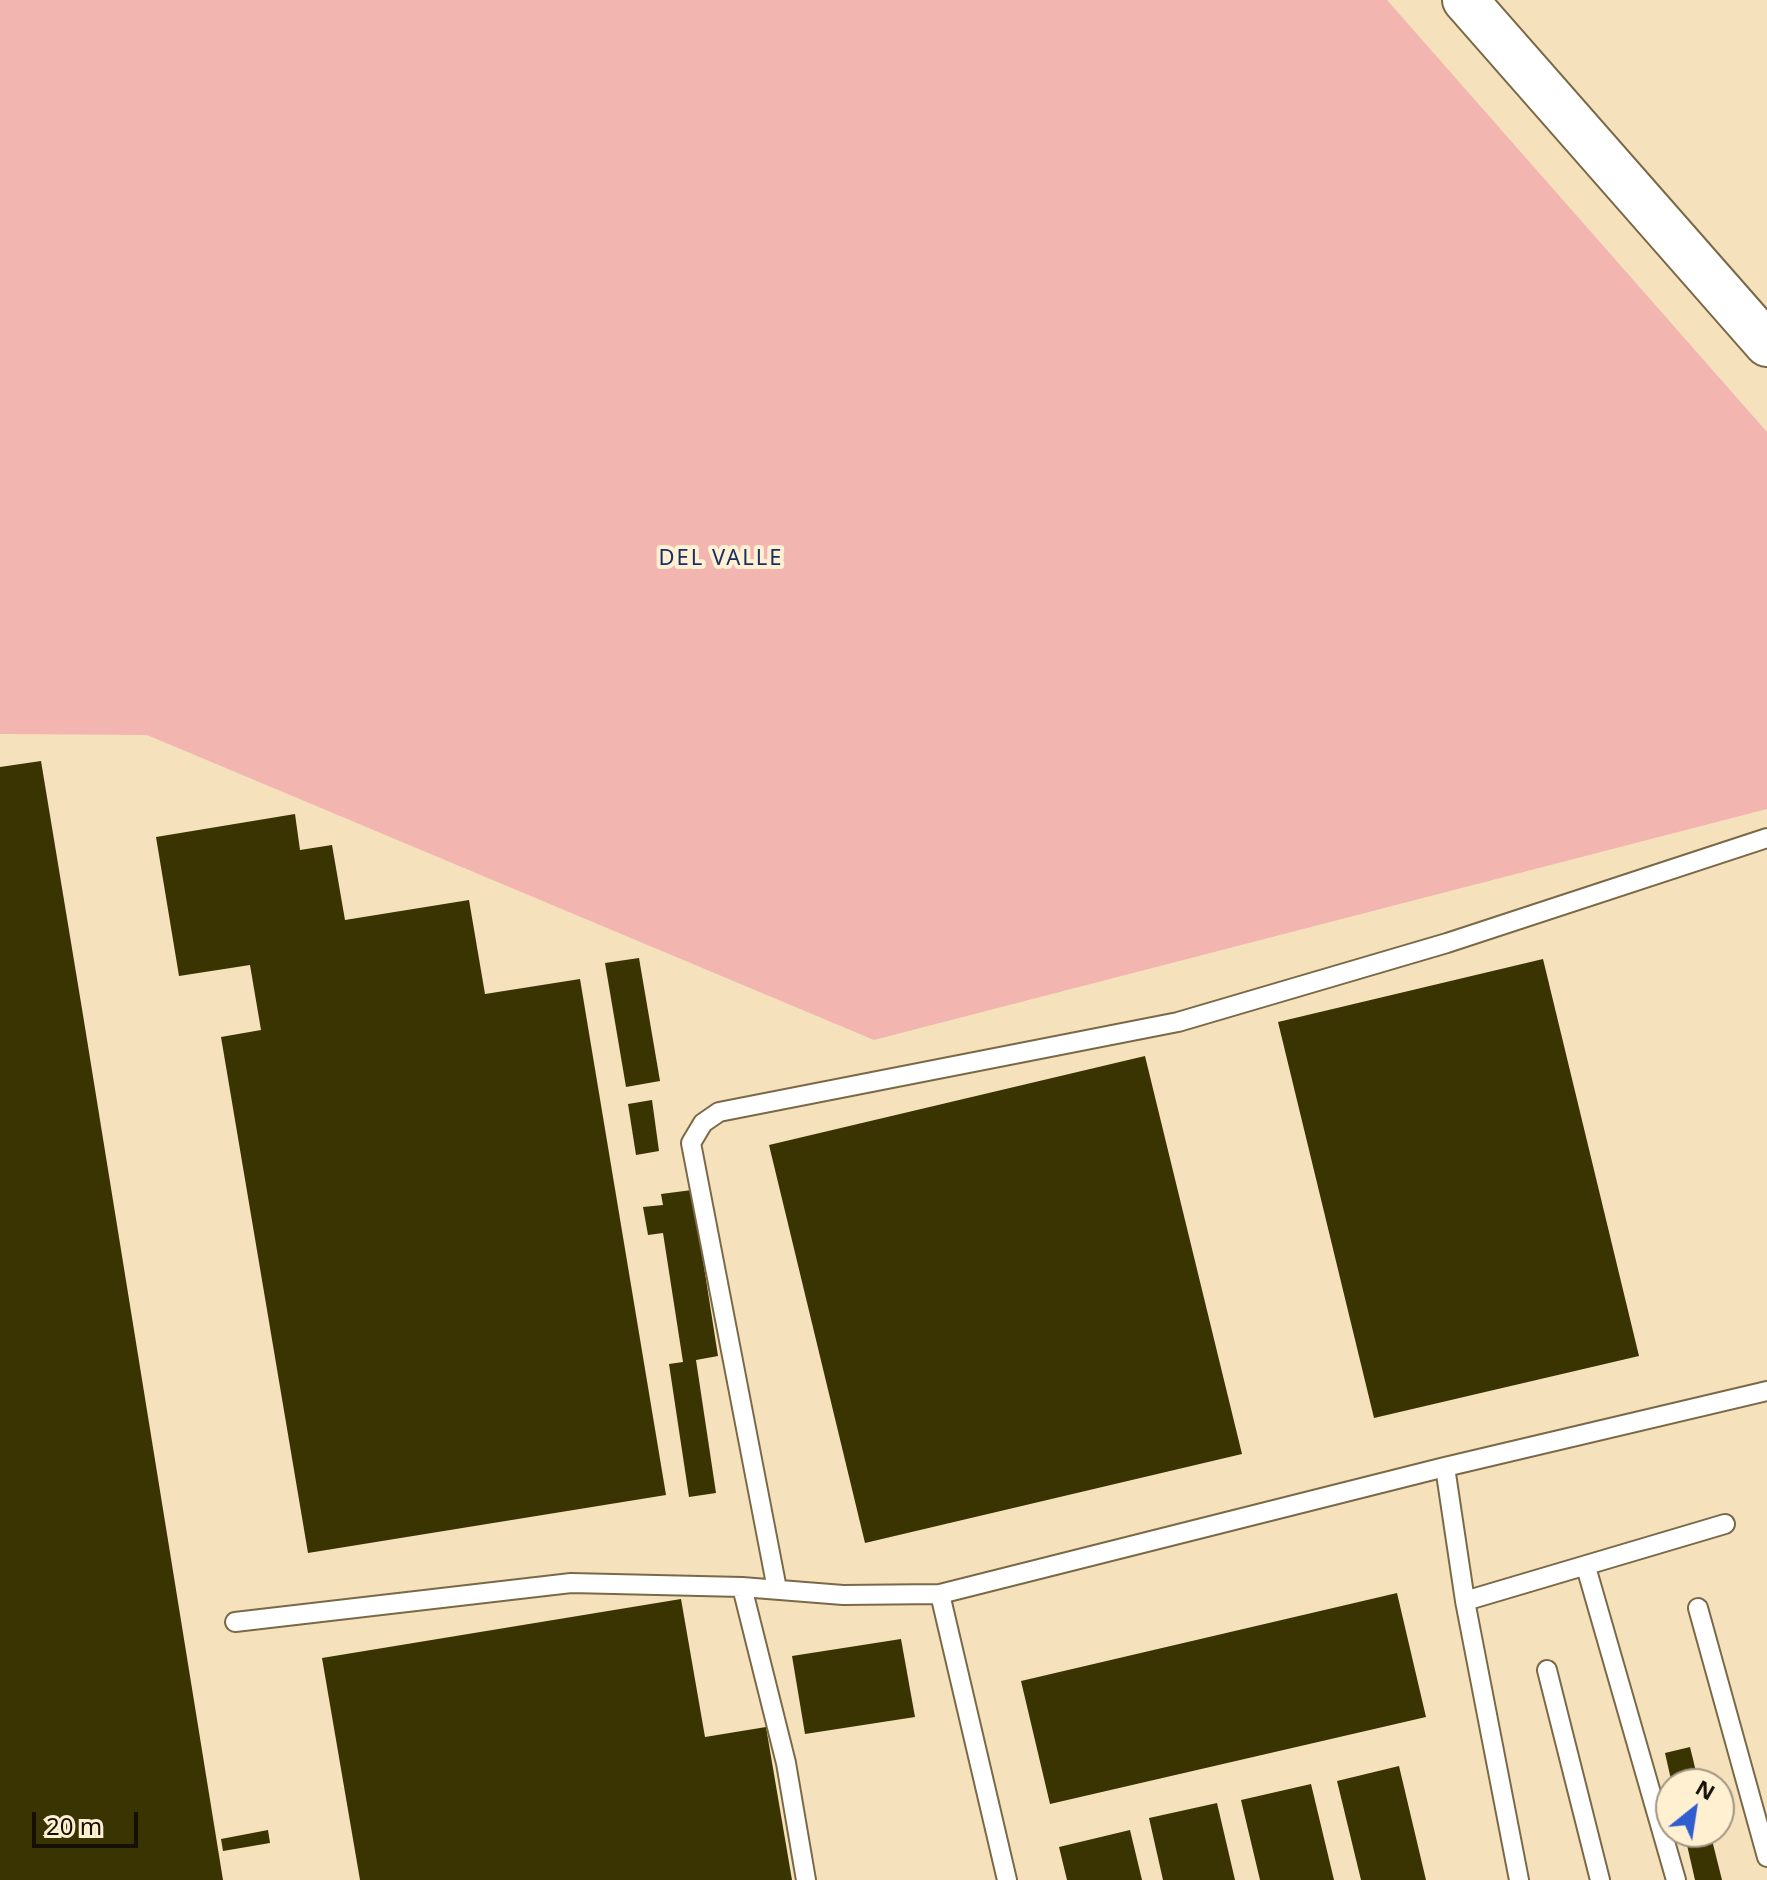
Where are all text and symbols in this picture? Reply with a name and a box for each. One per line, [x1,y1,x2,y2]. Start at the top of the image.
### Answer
district label: DEL VALLE [658,546,784,572]
north arrow [1655,1768,1735,1848]
text: N [1691,1771,1721,1806]
scale bar [36,1796,142,1846]
text: 20 m [46,1809,102,1842]

